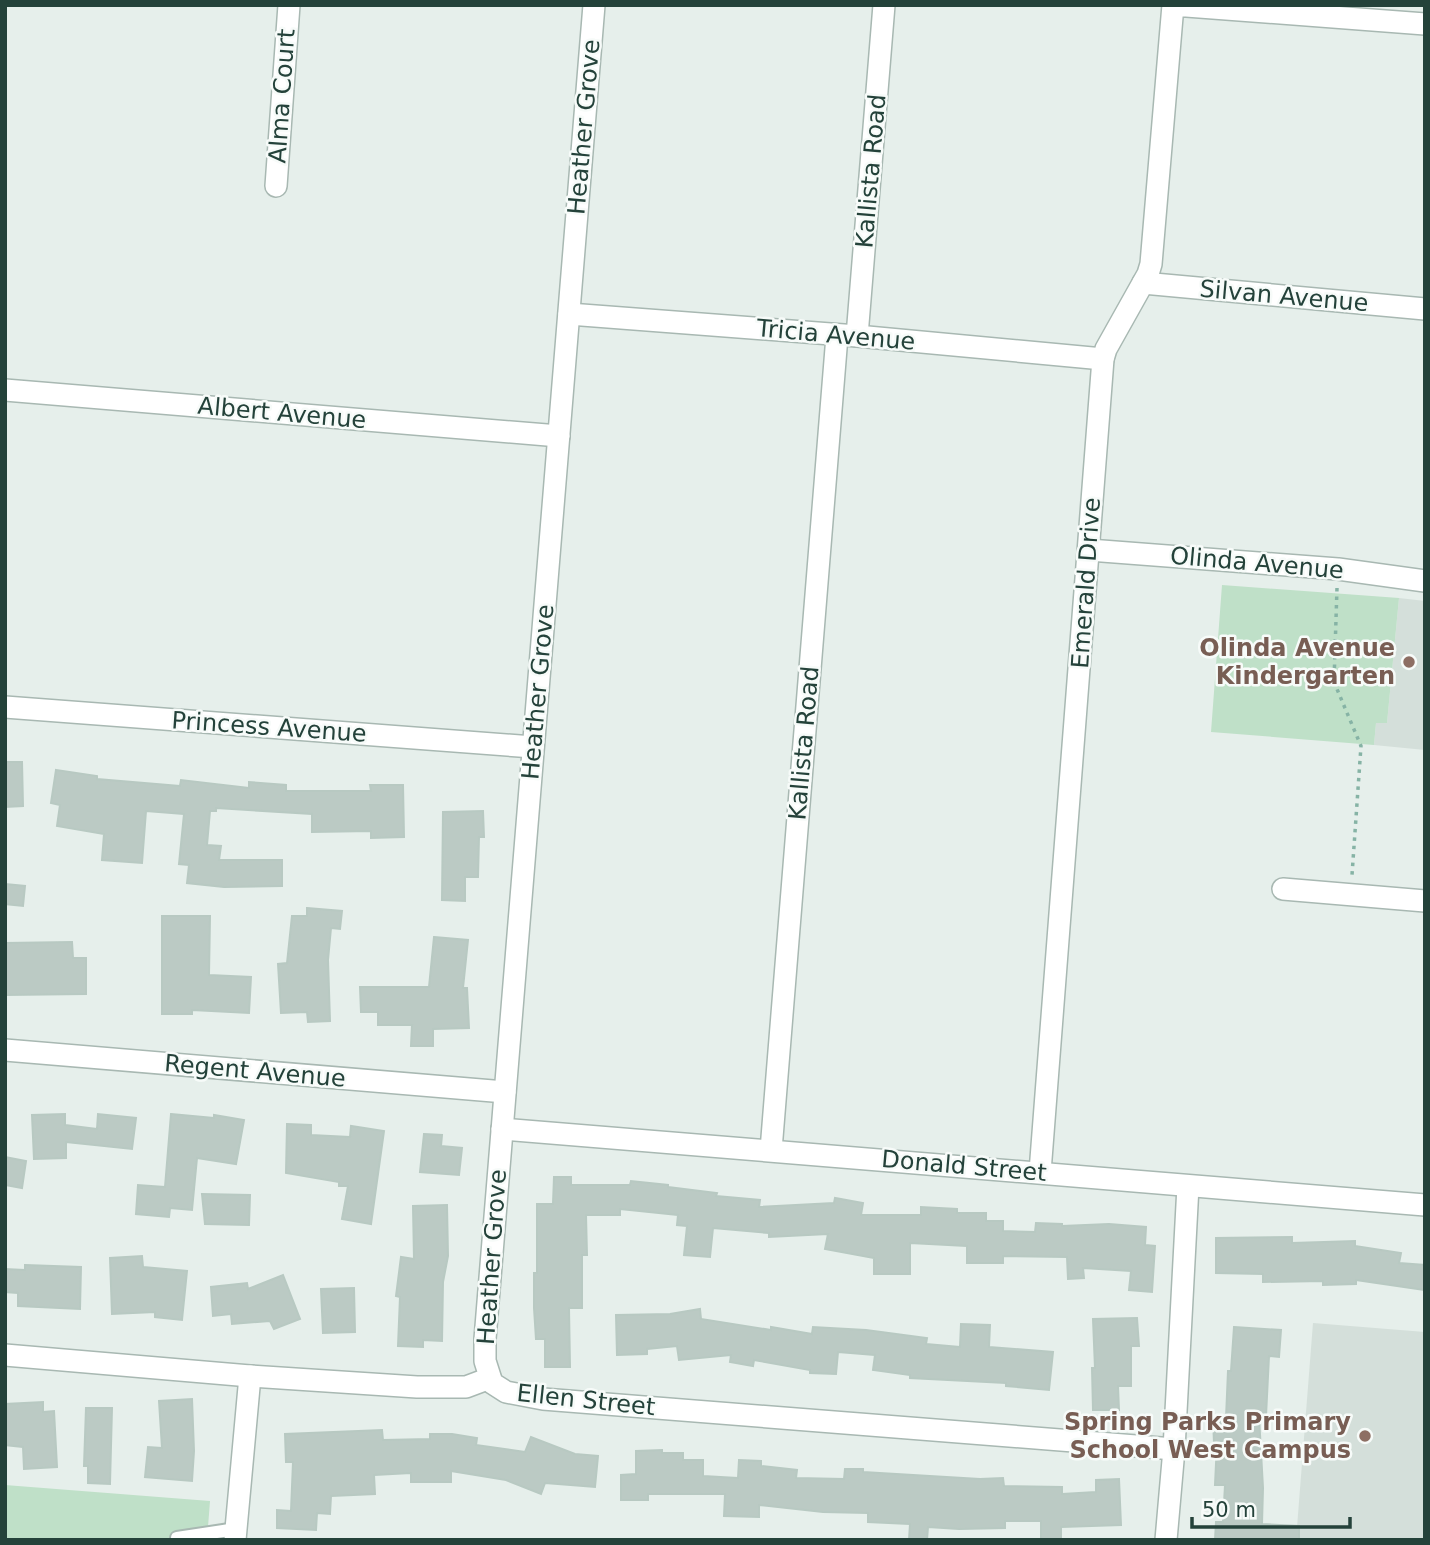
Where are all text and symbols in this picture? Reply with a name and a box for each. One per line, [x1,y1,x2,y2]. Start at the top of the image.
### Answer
street label: Alma Court [263,28,301,164]
street label: Heather Grove [562,38,606,216]
street label: Kallista Road [850,93,892,249]
street label: Silvan Avenue [1198,275,1370,317]
street label: Tricia Avenue [755,314,916,356]
street label: Albert Avenue [197,392,367,434]
street label: Emerald Drive [1066,497,1106,669]
street label: Olinda Avenue [1169,541,1345,585]
street label: Heather Grove [516,603,560,781]
place label: Olinda Avenue Kindergarten [1199,634,1395,690]
marker: Olinda Avenue Kindergarten [1401,654,1417,670]
street label: Kallista Road [783,665,825,821]
street label: Princess Avenue [170,706,368,748]
street label: Regent Avenue [163,1049,347,1093]
street label: Donald Street [880,1145,1048,1187]
street label: Heather Grove [472,1168,512,1346]
street label: Ellen Street [515,1379,657,1421]
place label: Spring Parks Primary School West Campus [1064,1408,1351,1464]
marker: Spring Parks Primary School West Campus [1357,1428,1373,1444]
scale bar [1192,1486,1350,1530]
text: 50 m [1202,1498,1256,1522]

